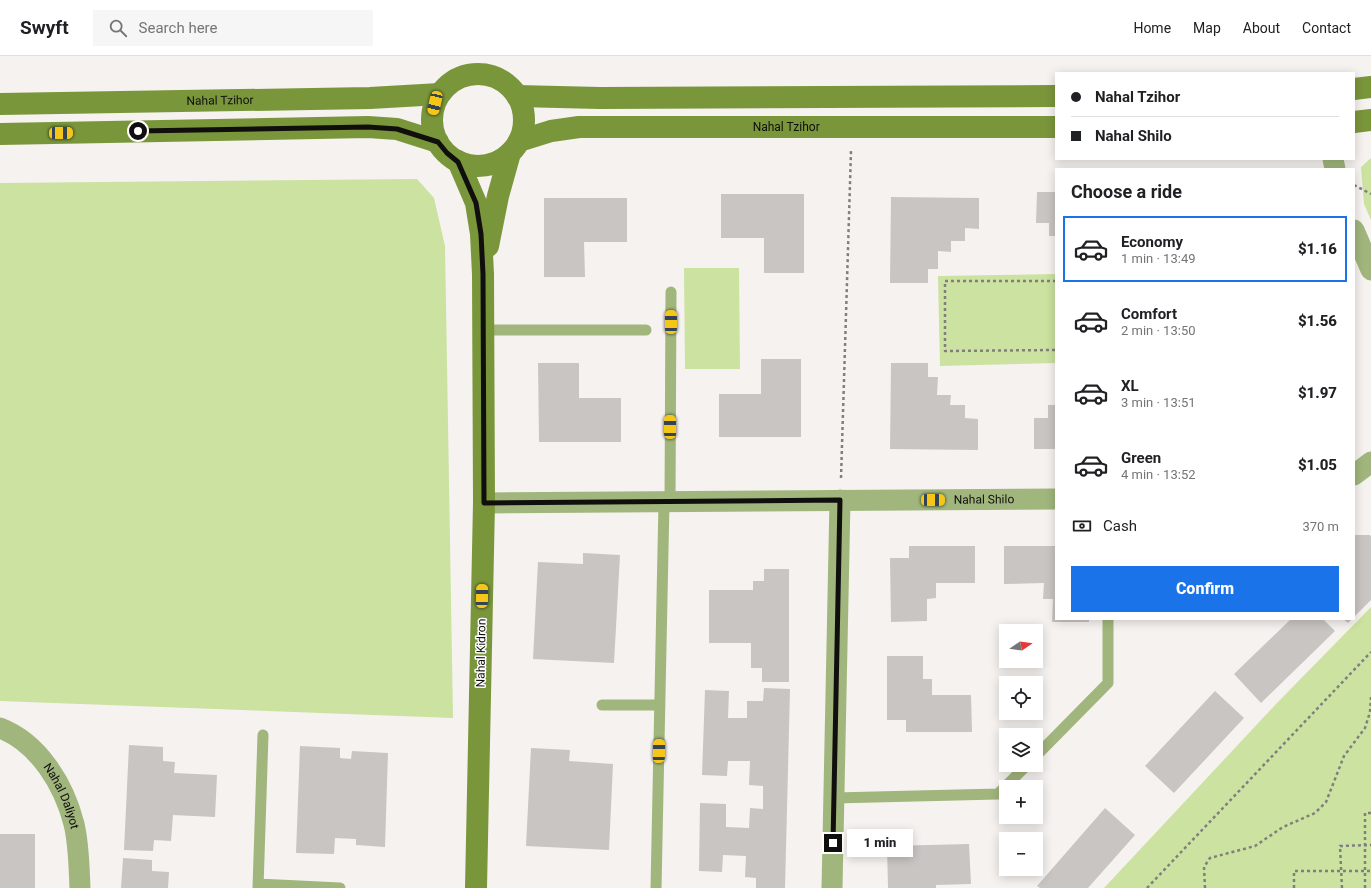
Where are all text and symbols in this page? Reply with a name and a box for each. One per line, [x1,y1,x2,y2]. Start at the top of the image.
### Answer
search box [93,10,373,46]
text: Swyft [20,16,69,39]
icon: search [107,17,129,39]
text: Search here [139,19,218,37]
text: Home [1133,20,1171,36]
text: Map [1193,20,1221,36]
text: About [1243,20,1280,36]
text: Contact [1302,20,1351,36]
text: Nahal Tzihor [1095,88,1180,106]
car [426,90,444,116]
street label: Nahal Tzihor [186,93,254,108]
street label: Nahal Tzihor [753,120,820,134]
route start [129,122,147,140]
car [49,127,73,139]
text: Nahal Shilo [1095,127,1172,145]
text: Choose a ride [1071,181,1182,202]
icon: car [1073,231,1109,267]
text: Economy [1121,233,1183,251]
text: $1.16 [1298,240,1337,258]
text: 1 min · 13:49 [1121,251,1196,266]
icon: car [1073,303,1109,339]
text: Comfort [1121,305,1177,323]
car [665,310,677,334]
text: $1.56 [1298,312,1337,330]
text: 2 min · 13:50 [1121,323,1196,338]
icon: car [1073,375,1109,411]
text: XL [1121,377,1139,395]
text: $1.97 [1298,384,1337,402]
text: 3 min · 13:51 [1121,395,1196,410]
car [664,415,676,439]
icon: car [1073,447,1109,483]
text: Green [1121,449,1161,467]
text: $1.05 [1298,456,1337,474]
text: 4 min · 13:52 [1121,467,1196,482]
street label: Nahal Shilo [954,492,1014,507]
car [921,494,945,506]
icon: cash [1071,515,1093,537]
text: Cash [1103,517,1137,535]
text: 370 m [1302,519,1339,534]
button: Confirm [1071,566,1339,612]
car [476,584,488,608]
street label: Nahal Kidron [473,619,489,687]
north arrow [999,624,1043,668]
map controls [999,624,1043,876]
button: locate [999,676,1043,720]
button: layers [999,728,1043,772]
car [653,739,665,763]
street label: Nahal Daliyot [40,761,82,830]
button: + [999,780,1043,824]
callout: 1 min [847,829,913,857]
button: − [999,832,1043,876]
route end [824,834,842,852]
text: 1 min [864,835,896,850]

